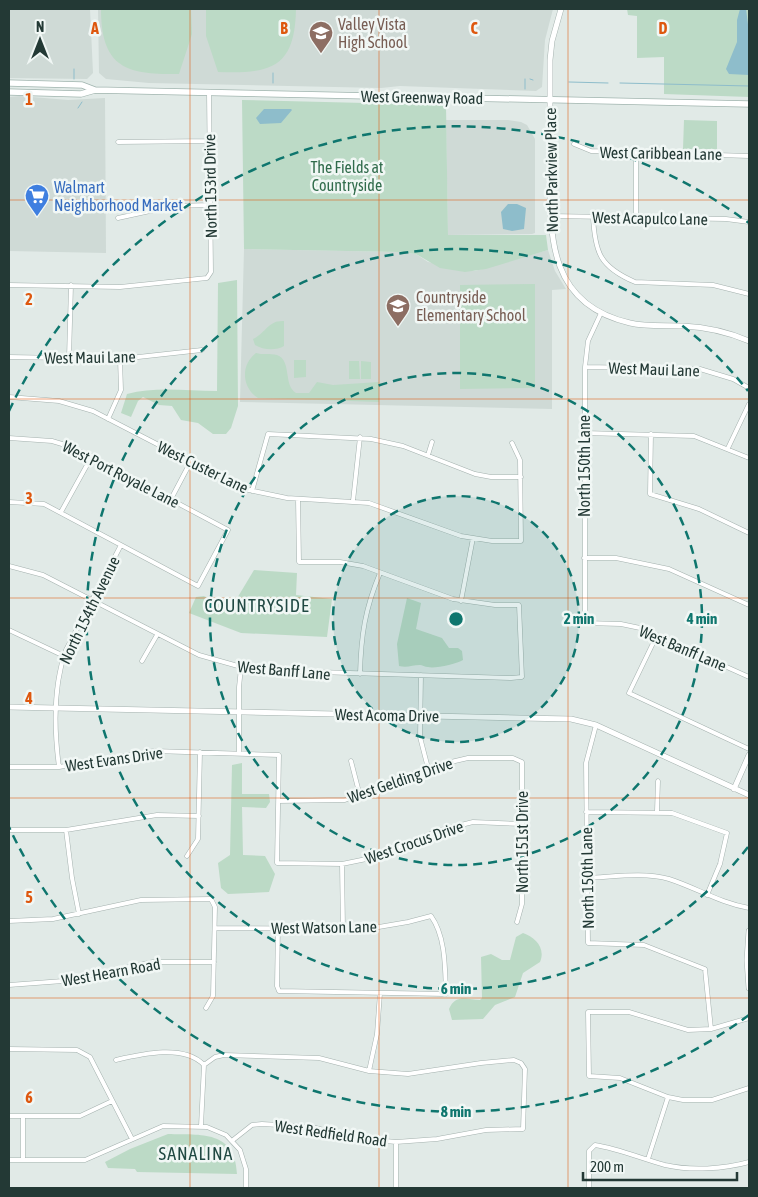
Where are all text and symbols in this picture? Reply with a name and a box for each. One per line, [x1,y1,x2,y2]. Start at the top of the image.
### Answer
north arrow [15,15,65,65]
place label: Valley Vista High School [338,15,408,52]
text: N [36,19,44,35]
text: A [90,19,99,37]
text: B [280,19,288,37]
text: C [470,19,478,37]
text: D [659,19,668,37]
school or university icon: Valley Vista High School [308,20,334,54]
street label: West Greenway Road [361,87,483,108]
text: 1 [25,90,33,108]
street label: North Parkview Place [541,108,561,232]
street label: North 153rd Drive [200,134,220,238]
street label: West Caribbean Lane [600,143,722,163]
park label: The Fields at Countryside [311,158,384,195]
place label: Walmart Neighborhood Market [54,178,183,215]
supermarket icon: Walmart Neighborhood Market [24,183,50,217]
street label: West Acapulco Lane [592,208,708,229]
place label: Countryside Elementary School [416,288,527,325]
text: 2 [25,290,33,308]
school or university icon: Countryside Elementary School [385,293,411,327]
street label: West Maui Lane [44,347,136,367]
street label: West Maui Lane [608,358,700,380]
street label: North 150th Lane [575,415,593,517]
street label: West Port Royale Lane [59,437,182,512]
street label: West Custer Lane [155,437,251,497]
text: 3 [25,489,33,507]
street label: North 154th Avenue [55,553,123,667]
district label: COUNTRYSIDE [204,595,310,616]
centre of rings [447,610,465,628]
text: 2 min [564,610,594,627]
text: 4 min [686,610,717,627]
street label: West Banff Lane [637,622,729,674]
street label: West Banff Lane [237,657,331,683]
text: 4 [24,689,33,707]
street label: West Acoma Drive [335,705,439,725]
street label: West Evans Drive [64,743,164,775]
street label: West Gelding Drive [345,754,455,807]
street label: North 151st Drive [513,791,531,893]
street label: West Crocus Drive [362,817,466,867]
street label: North 150th Lane [577,827,597,929]
text: 5 [25,888,33,906]
street label: West Watson Lane [271,917,377,937]
street label: West Hearn Road [60,954,162,990]
text: 6 min [441,980,471,997]
text: 6 [25,1088,33,1106]
text: 8 min [441,1103,471,1120]
street label: West Redfield Road [274,1116,388,1150]
district label: SANALINA [159,1143,233,1164]
scale bar [583,1150,737,1182]
text: 200 m [590,1158,624,1175]

